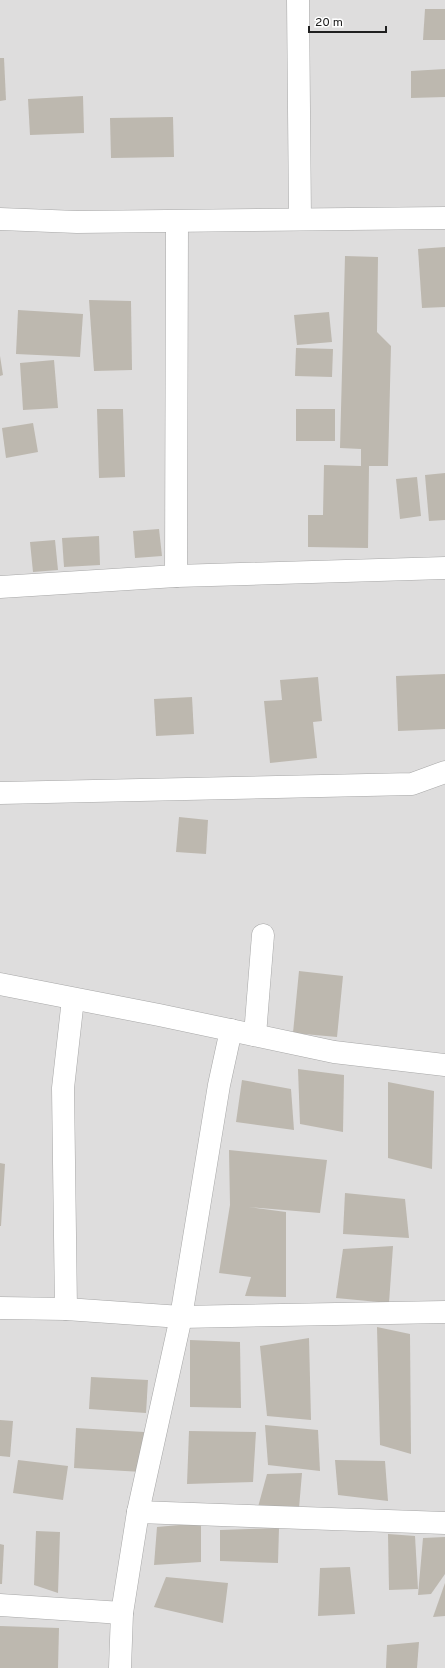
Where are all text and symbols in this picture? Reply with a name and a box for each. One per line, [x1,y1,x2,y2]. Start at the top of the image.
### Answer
scale bar [309,8,386,34]
text: 20 m [315,15,343,31]

